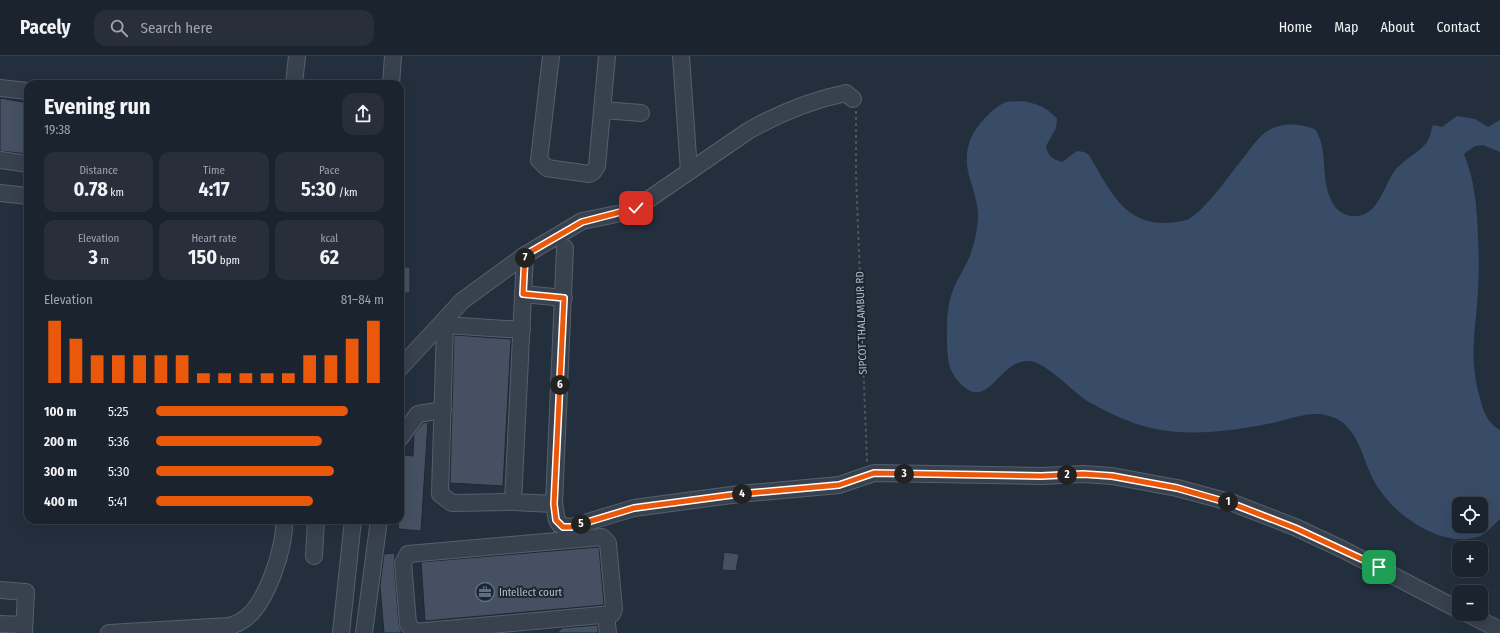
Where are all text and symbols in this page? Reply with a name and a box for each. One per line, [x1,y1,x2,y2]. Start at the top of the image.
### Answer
search box [94,10,374,46]
text: Pacely [20,16,70,39]
icon: search [108,17,130,39]
text: Search here [140,19,213,37]
text: Home [1279,19,1312,36]
text: Map [1334,19,1358,36]
text: About [1380,19,1415,36]
text: Contact [1437,19,1480,36]
text: Evening run [44,93,151,120]
button: share [342,93,384,135]
text: 19:38 [44,122,71,137]
text: Distance [79,164,118,177]
text: Time [203,164,225,177]
text: Pace [319,164,340,177]
text: 0.78 [73,177,108,201]
text: 4:17 [198,177,230,201]
text: 5:30 [301,177,336,201]
text: km [108,186,124,199]
text: /km [336,186,358,199]
pin [619,191,653,225]
icon: check [625,197,647,219]
text: Elevation [78,232,119,245]
text: Heart rate [191,232,237,245]
text: kcal [320,232,338,245]
text: 3 [88,245,98,269]
text: 150 [188,245,217,269]
text: 62 [320,245,339,269]
pin: 7 [515,248,535,268]
text: 7 [523,251,527,264]
text: m [98,254,109,267]
text: bpm [217,254,240,267]
street label: SIPCOT-THALAMBUR RD [853,271,870,375]
text: Elevation [44,292,93,307]
text: 81–84 m [341,292,384,307]
pin: 6 [550,375,570,395]
text: 6 [557,378,563,391]
text: 100 m [44,404,76,419]
text: 5:25 [108,404,128,419]
text: 200 m [44,434,77,449]
text: 5:36 [108,434,129,449]
text: 300 m [44,464,77,479]
text: 5:30 [108,464,129,479]
pin: 3 [894,464,914,484]
pin: 2 [1057,465,1077,485]
text: 3 [901,467,907,480]
text: 2 [1064,468,1070,481]
pin: 4 [732,484,752,504]
text: 4 [739,487,745,500]
pin: 1 [1218,492,1238,512]
text: 400 m [44,494,78,509]
text: 5:41 [108,494,127,509]
text: 1 [1226,495,1230,508]
map controls [1452,497,1488,621]
button: locate [1452,497,1488,533]
pin: 5 [571,514,591,534]
text: 5 [578,517,584,530]
button: + [1452,541,1488,577]
pin [1362,550,1396,584]
icon: arrive [1368,556,1390,578]
office icon: Intellect court [474,581,496,603]
button: − [1452,585,1488,621]
place label: Intellect court [499,586,562,599]

